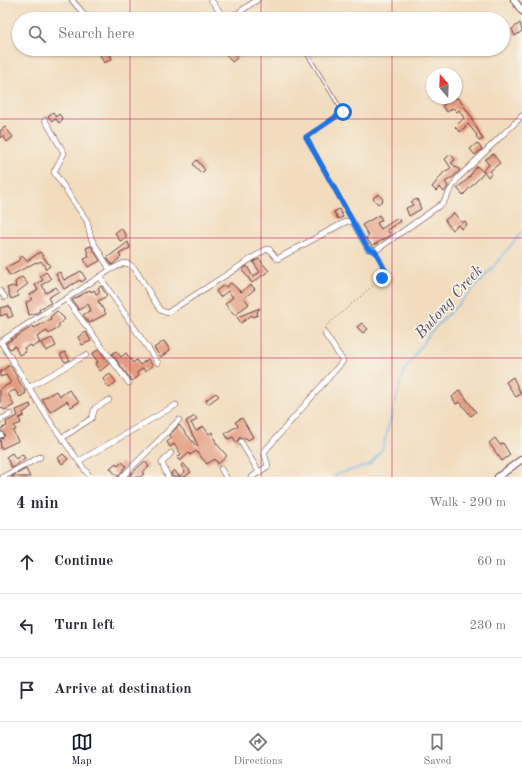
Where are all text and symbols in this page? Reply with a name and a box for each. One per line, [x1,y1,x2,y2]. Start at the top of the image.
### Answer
search box [12,12,510,56]
icon: search [26,23,48,45]
text: Search here [58,27,135,42]
north arrow [426,68,462,104]
route start [334,103,352,121]
water label: Butong Creek [412,262,487,343]
route end [373,269,391,287]
text: 4 min [16,495,59,512]
text: Walk · 290 m [429,496,506,509]
icon: ahead [16,551,38,573]
text: Continue [54,554,113,569]
text: 60 m [477,555,506,568]
icon: left [16,615,38,637]
text: Turn left [54,618,114,633]
text: 230 m [469,619,506,632]
icon: arrive [16,679,38,701]
text: Arrive at destination [54,682,192,697]
tab: Map [71,731,93,769]
tab: Directions [234,731,282,769]
tab: Saved [423,731,451,769]

